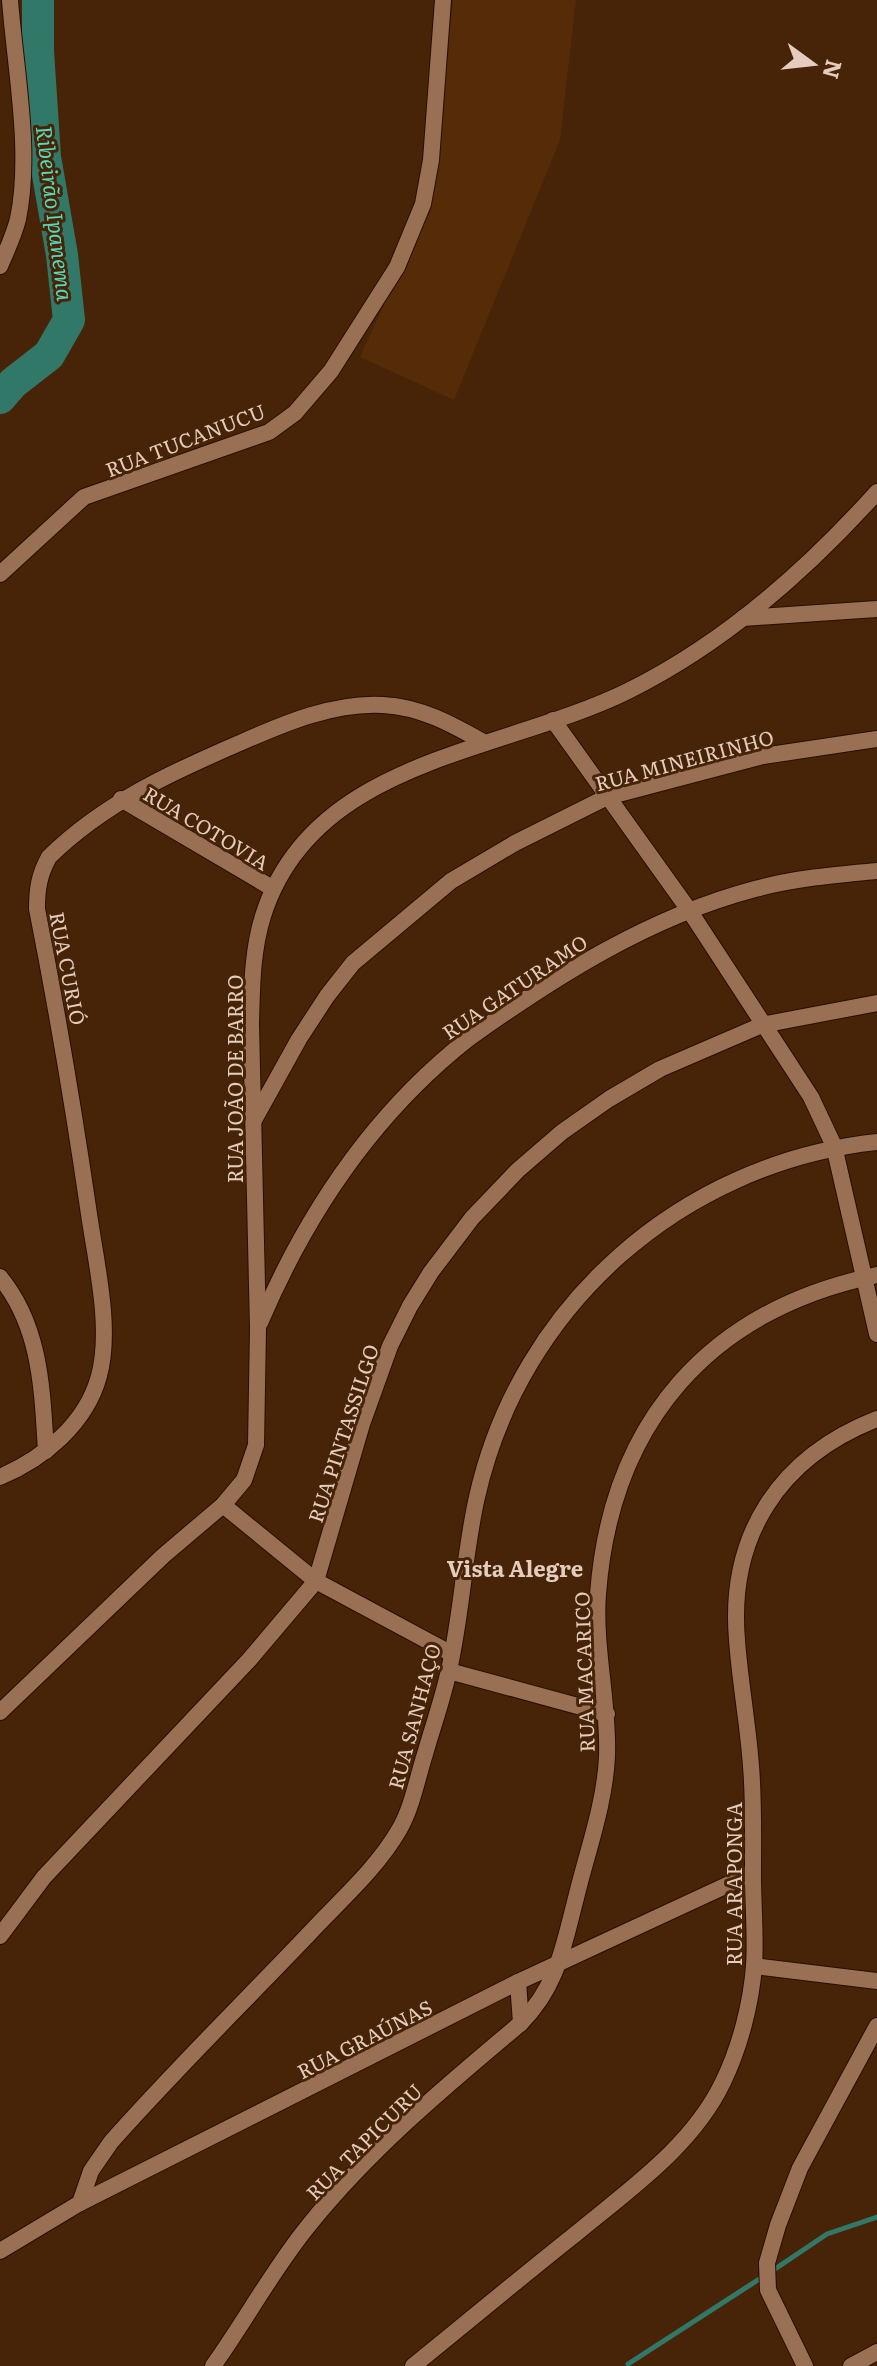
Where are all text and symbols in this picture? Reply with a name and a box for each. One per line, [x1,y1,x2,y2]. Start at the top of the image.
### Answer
north arrow [773,24,853,104]
text: N [815,56,852,83]
water label: Ribeirão Ipanema [29,123,83,303]
street label: RUA TUCANUCU [101,395,269,483]
street label: RUA MINEIRINHO [591,721,777,797]
street label: RUA COTOVIA [138,778,276,877]
street label: RUA CURIÓ [43,909,95,1027]
street label: RUA GATURAMO [435,926,593,1046]
street label: RUA JOÃO DE BARRO [219,975,249,1183]
street label: RUA PINTASSILGO [299,1340,385,1526]
district label: Vista Alegre [447,1551,583,1584]
street label: RUA MACARICO [565,1591,601,1753]
street label: RUA SANHAÇO [379,1640,447,1792]
street label: RUA ARAPONGA [718,1802,748,1966]
street label: RUA GRAÚNAS [291,1991,437,2085]
street label: RUA TAPICURU [298,2076,428,2206]

